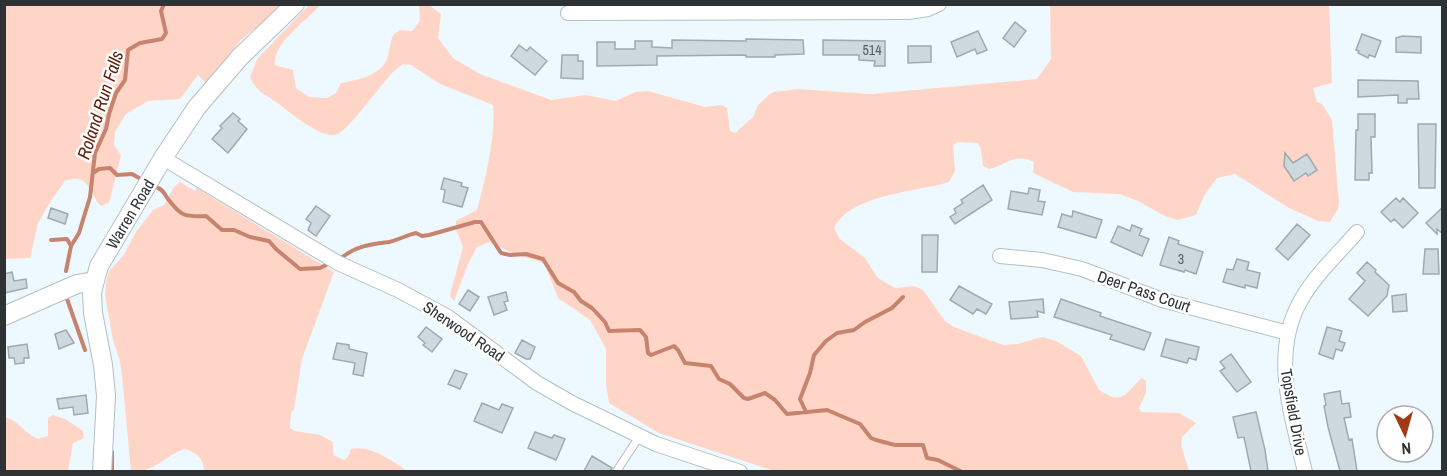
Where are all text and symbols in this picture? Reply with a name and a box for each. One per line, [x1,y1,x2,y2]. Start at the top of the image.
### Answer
house number: 514 [862,41,882,59]
water label: Roland Run Falls [71,48,129,162]
street label: Warren Road [101,175,159,253]
house number: 3 [1178,250,1184,268]
street label: Deer Pass Court [1095,265,1194,317]
street label: Sherwood Road [419,296,509,366]
street label: Topsfield Drive [1276,367,1312,457]
north arrow [1375,404,1435,464]
text: N [1401,438,1412,460]

